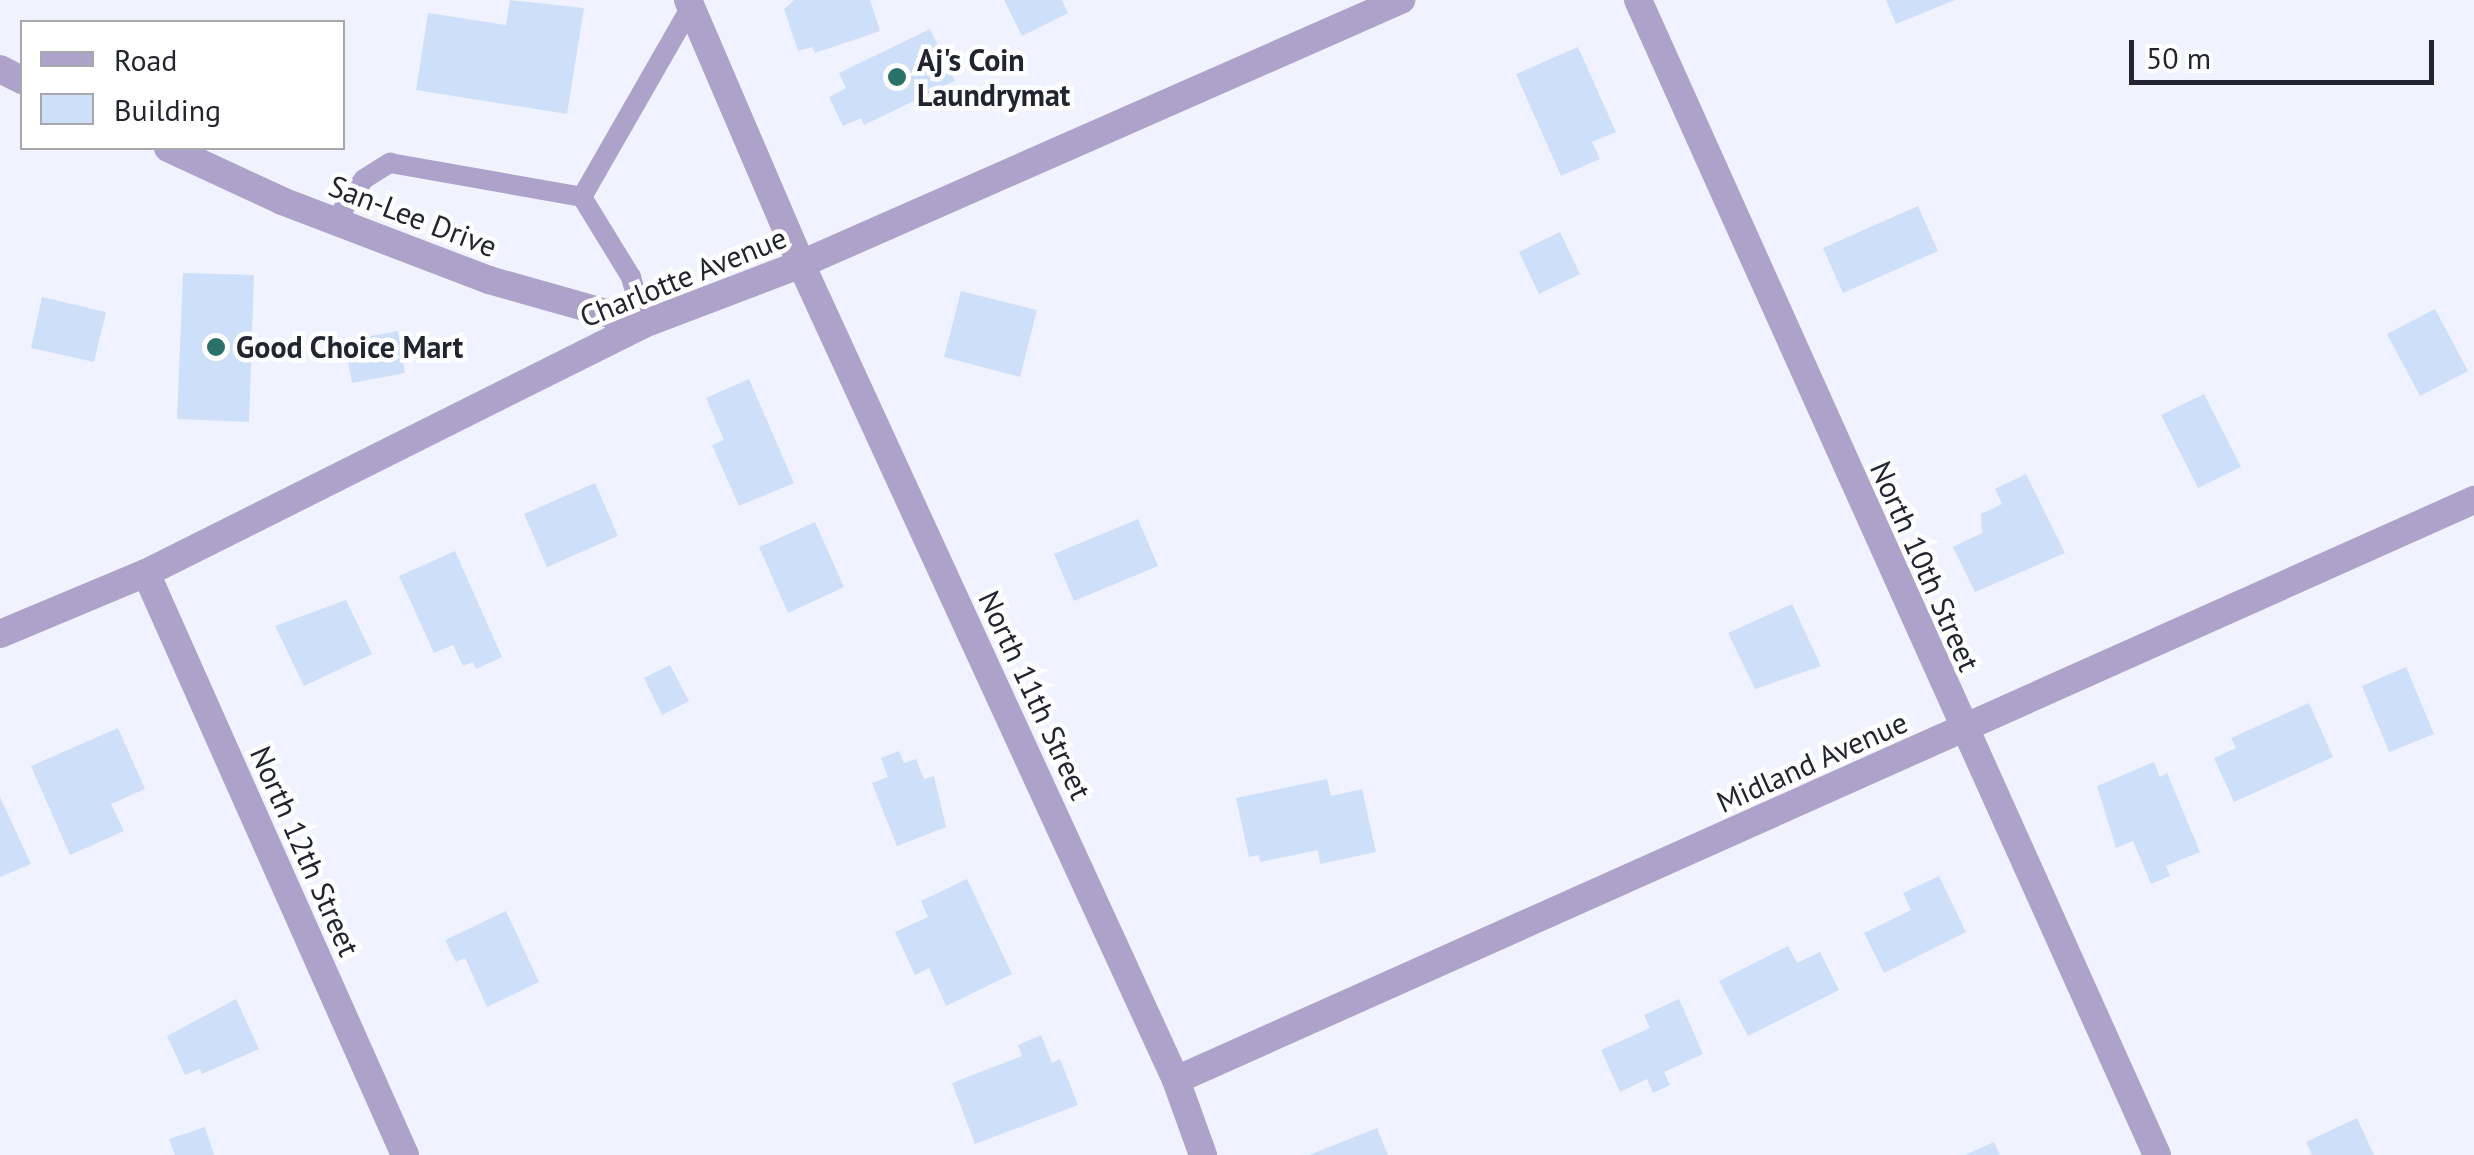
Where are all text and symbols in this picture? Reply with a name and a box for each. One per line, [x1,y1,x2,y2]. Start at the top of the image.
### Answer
legend [20,20,345,150]
scale bar [2134,20,2439,82]
text: 50 m [2146,38,2211,77]
text: Road [114,40,178,79]
place label: Aj's Coin Laundrymat [917,42,1070,112]
marker: Aj's Coin Laundrymat [886,66,908,88]
text: Building [114,90,221,129]
street label: San-Lee Drive [324,167,502,265]
street label: Charlotte Avenue [574,219,792,335]
place label: Good Choice Mart [236,329,464,365]
marker: Good Choice Mart [205,336,227,358]
street label: North 10th Street [1863,456,1987,676]
street label: North 11th Street [971,585,1099,805]
street label: Midland Avenue [1711,704,1913,820]
street label: North 12th Street [243,741,367,961]

